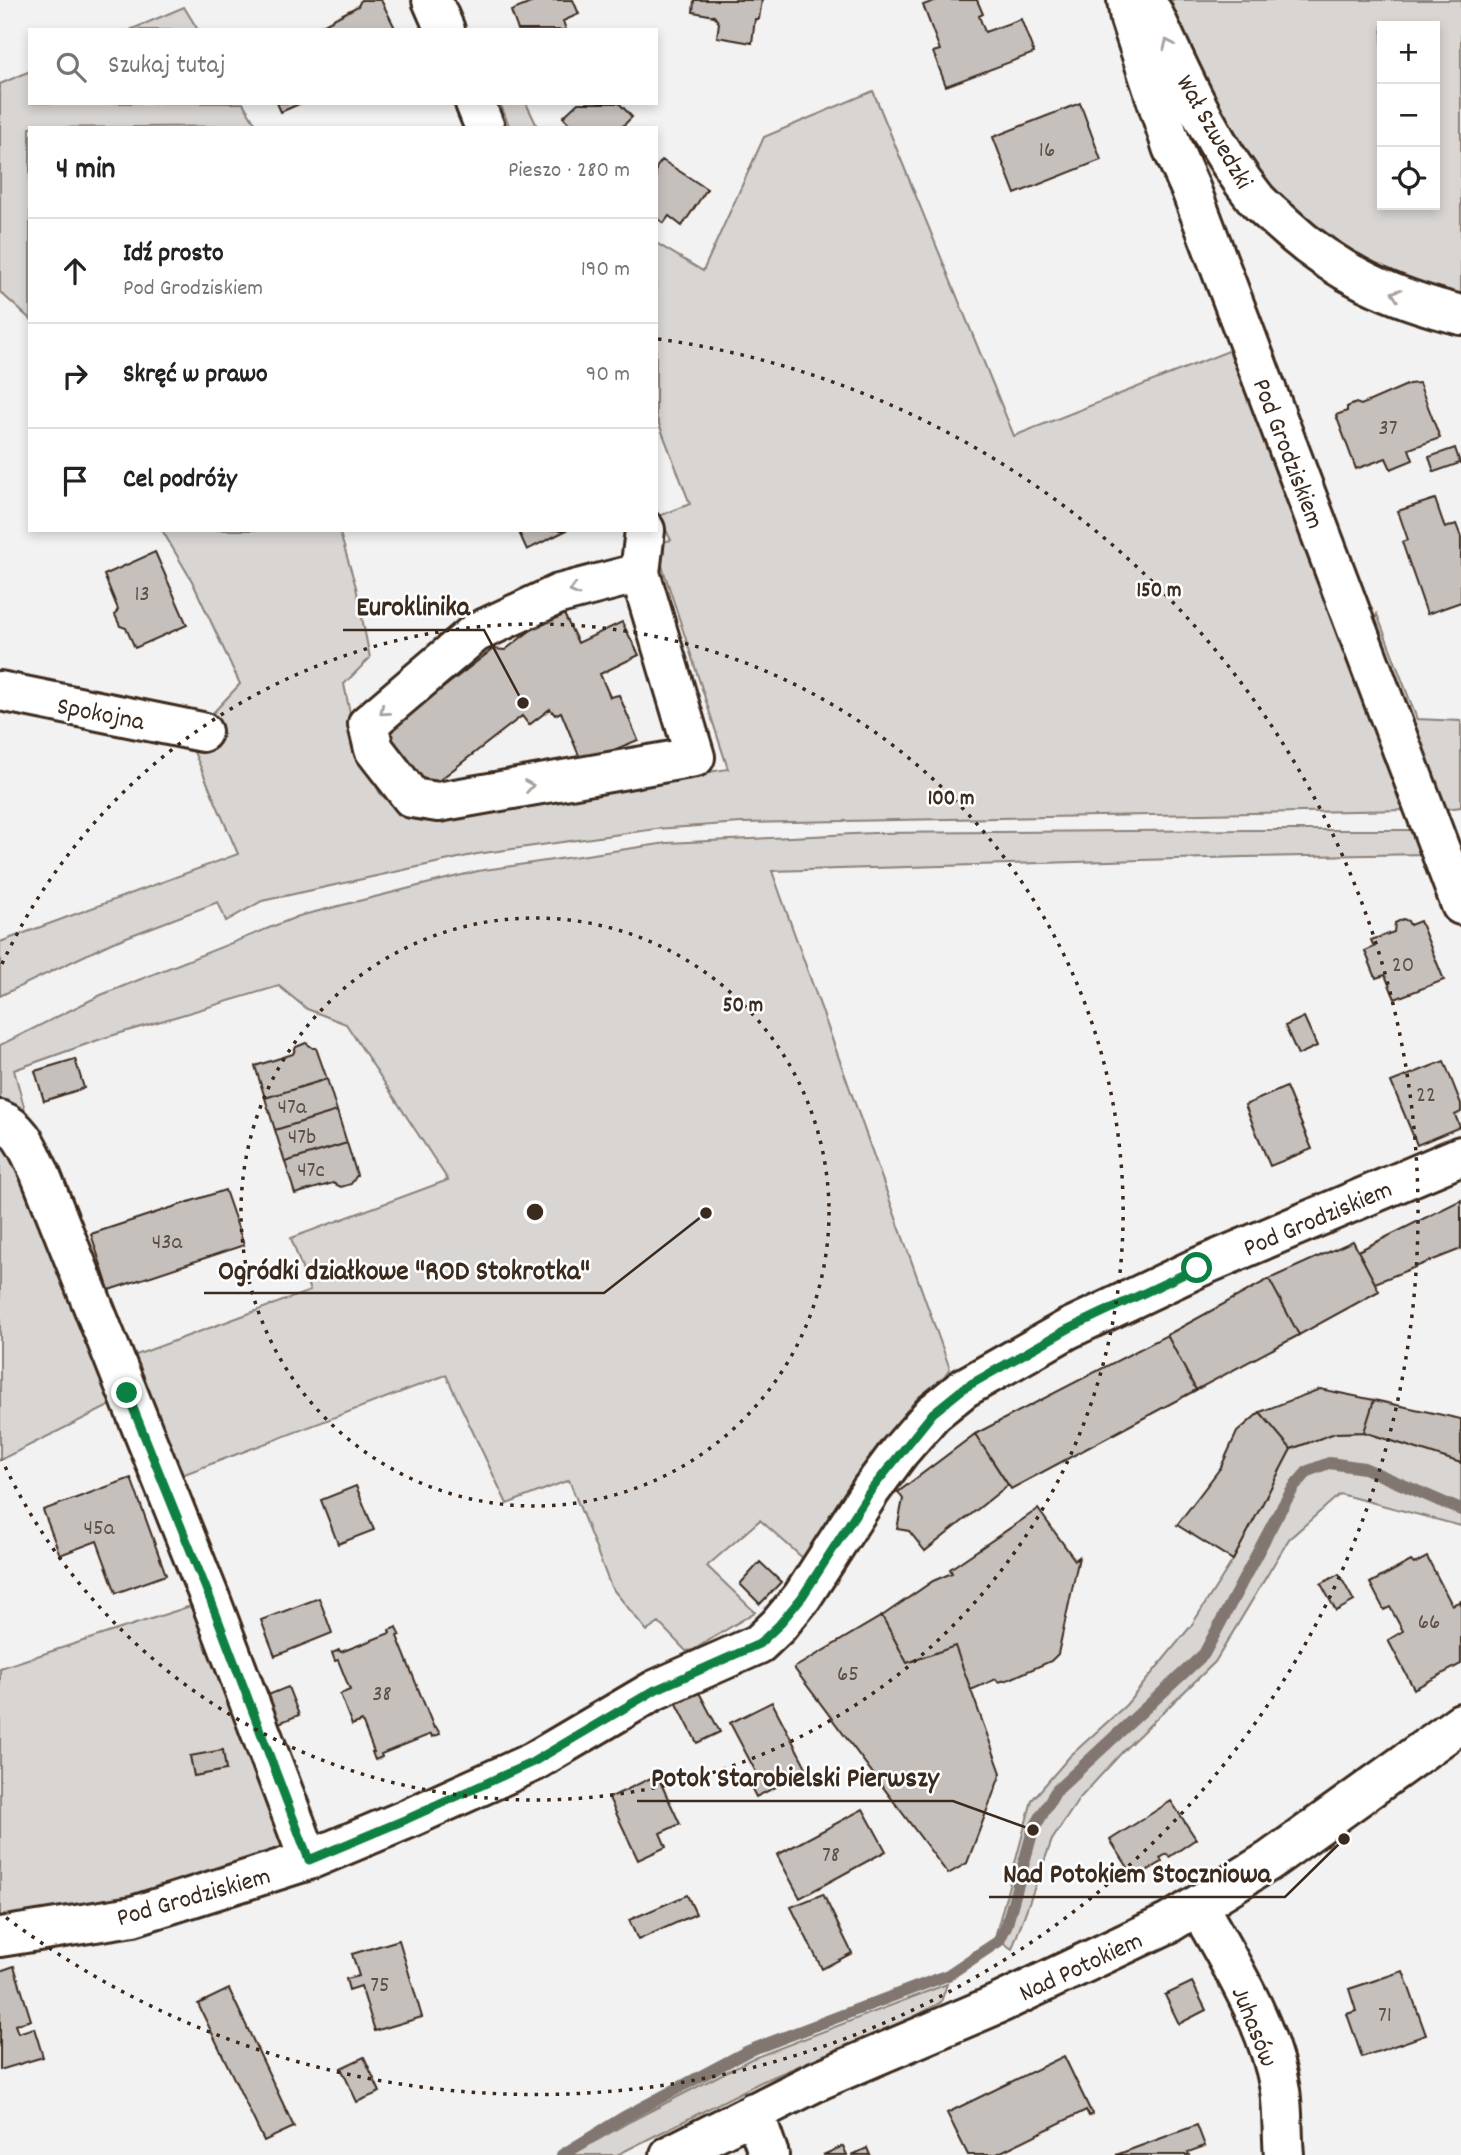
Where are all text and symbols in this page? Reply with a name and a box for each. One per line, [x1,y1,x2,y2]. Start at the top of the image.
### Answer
map controls [1377,21,1440,210]
button: + [1377,21,1440,84]
search box [28,28,658,105]
one-way arrow [1162,39,1176,51]
icon: search [52,48,90,86]
text: Szukaj tutaj [108,48,226,85]
street label: Wał Szwedzki [1165,69,1261,197]
button: − [1377,84,1440,147]
house number: 16 [1039,135,1055,168]
button: locate [1377,147,1440,210]
text: 4 min [56,150,115,193]
text: Pieszo · 280 m [508,155,630,188]
text: Idź prosto [123,236,224,273]
icon: ahead [56,252,94,290]
text: 190 m [581,254,630,287]
text: Pod Grodziskiem [123,273,263,306]
one-way arrow [1391,288,1403,302]
icon: right [56,357,94,395]
text: Skręć w prawo [123,357,267,394]
text: 90 m [586,359,630,392]
street label: Pod Grodziskiem [1241,374,1332,535]
house number: 37 [1378,413,1398,446]
icon: arrive [56,462,94,500]
text: Cel podróży [123,462,237,499]
text: 150 m [1136,577,1182,607]
house number: 13 [134,579,150,612]
callout: Euroklinika [343,581,484,630]
one-way arrow [568,582,580,597]
text: Euroklinika [356,590,471,630]
street label: Spokojna [53,689,148,742]
one-way arrow [379,702,392,715]
one-way arrow [523,779,535,794]
text: 100 m [928,785,974,815]
house number: 20 [1392,950,1414,983]
text: 50 m [723,992,763,1022]
house number: 22 [1416,1080,1436,1113]
house number: 47a [277,1092,308,1125]
house number: 47b [288,1122,316,1155]
house number: 47c [297,1155,325,1188]
street label: Pod Grodziskiem [1238,1172,1398,1268]
centre of rings [523,1200,547,1224]
house number: 43a [152,1227,183,1260]
callout: Ogródki działkowe "ROD Stokrotka" [204,1244,604,1293]
route start [1181,1252,1212,1283]
text: Ogródki działkowe "ROD Stokrotka" [218,1254,590,1294]
route end [111,1377,142,1408]
house number: 45a [84,1513,116,1546]
house number: 66 [1418,1607,1440,1640]
house number: 65 [837,1659,859,1692]
house number: 38 [372,1679,392,1712]
callout: Potok Starobielski Pierwszy [637,1752,953,1801]
text: Potok Starobielski Pierwszy [651,1761,941,1801]
house number: 78 [822,1840,840,1873]
callout: Nad Potokiem Stoczniowa [989,1848,1285,1897]
text: Nad Potokiem Stoczniowa [1003,1857,1272,1897]
street label: Pod Grodziskiem [113,1859,275,1938]
street label: Nad Potokiem [1014,1923,1149,2013]
house number: 75 [370,1970,390,2003]
street label: Juhasów [1220,1981,1286,2073]
house number: 71 [1378,2000,1392,2033]

